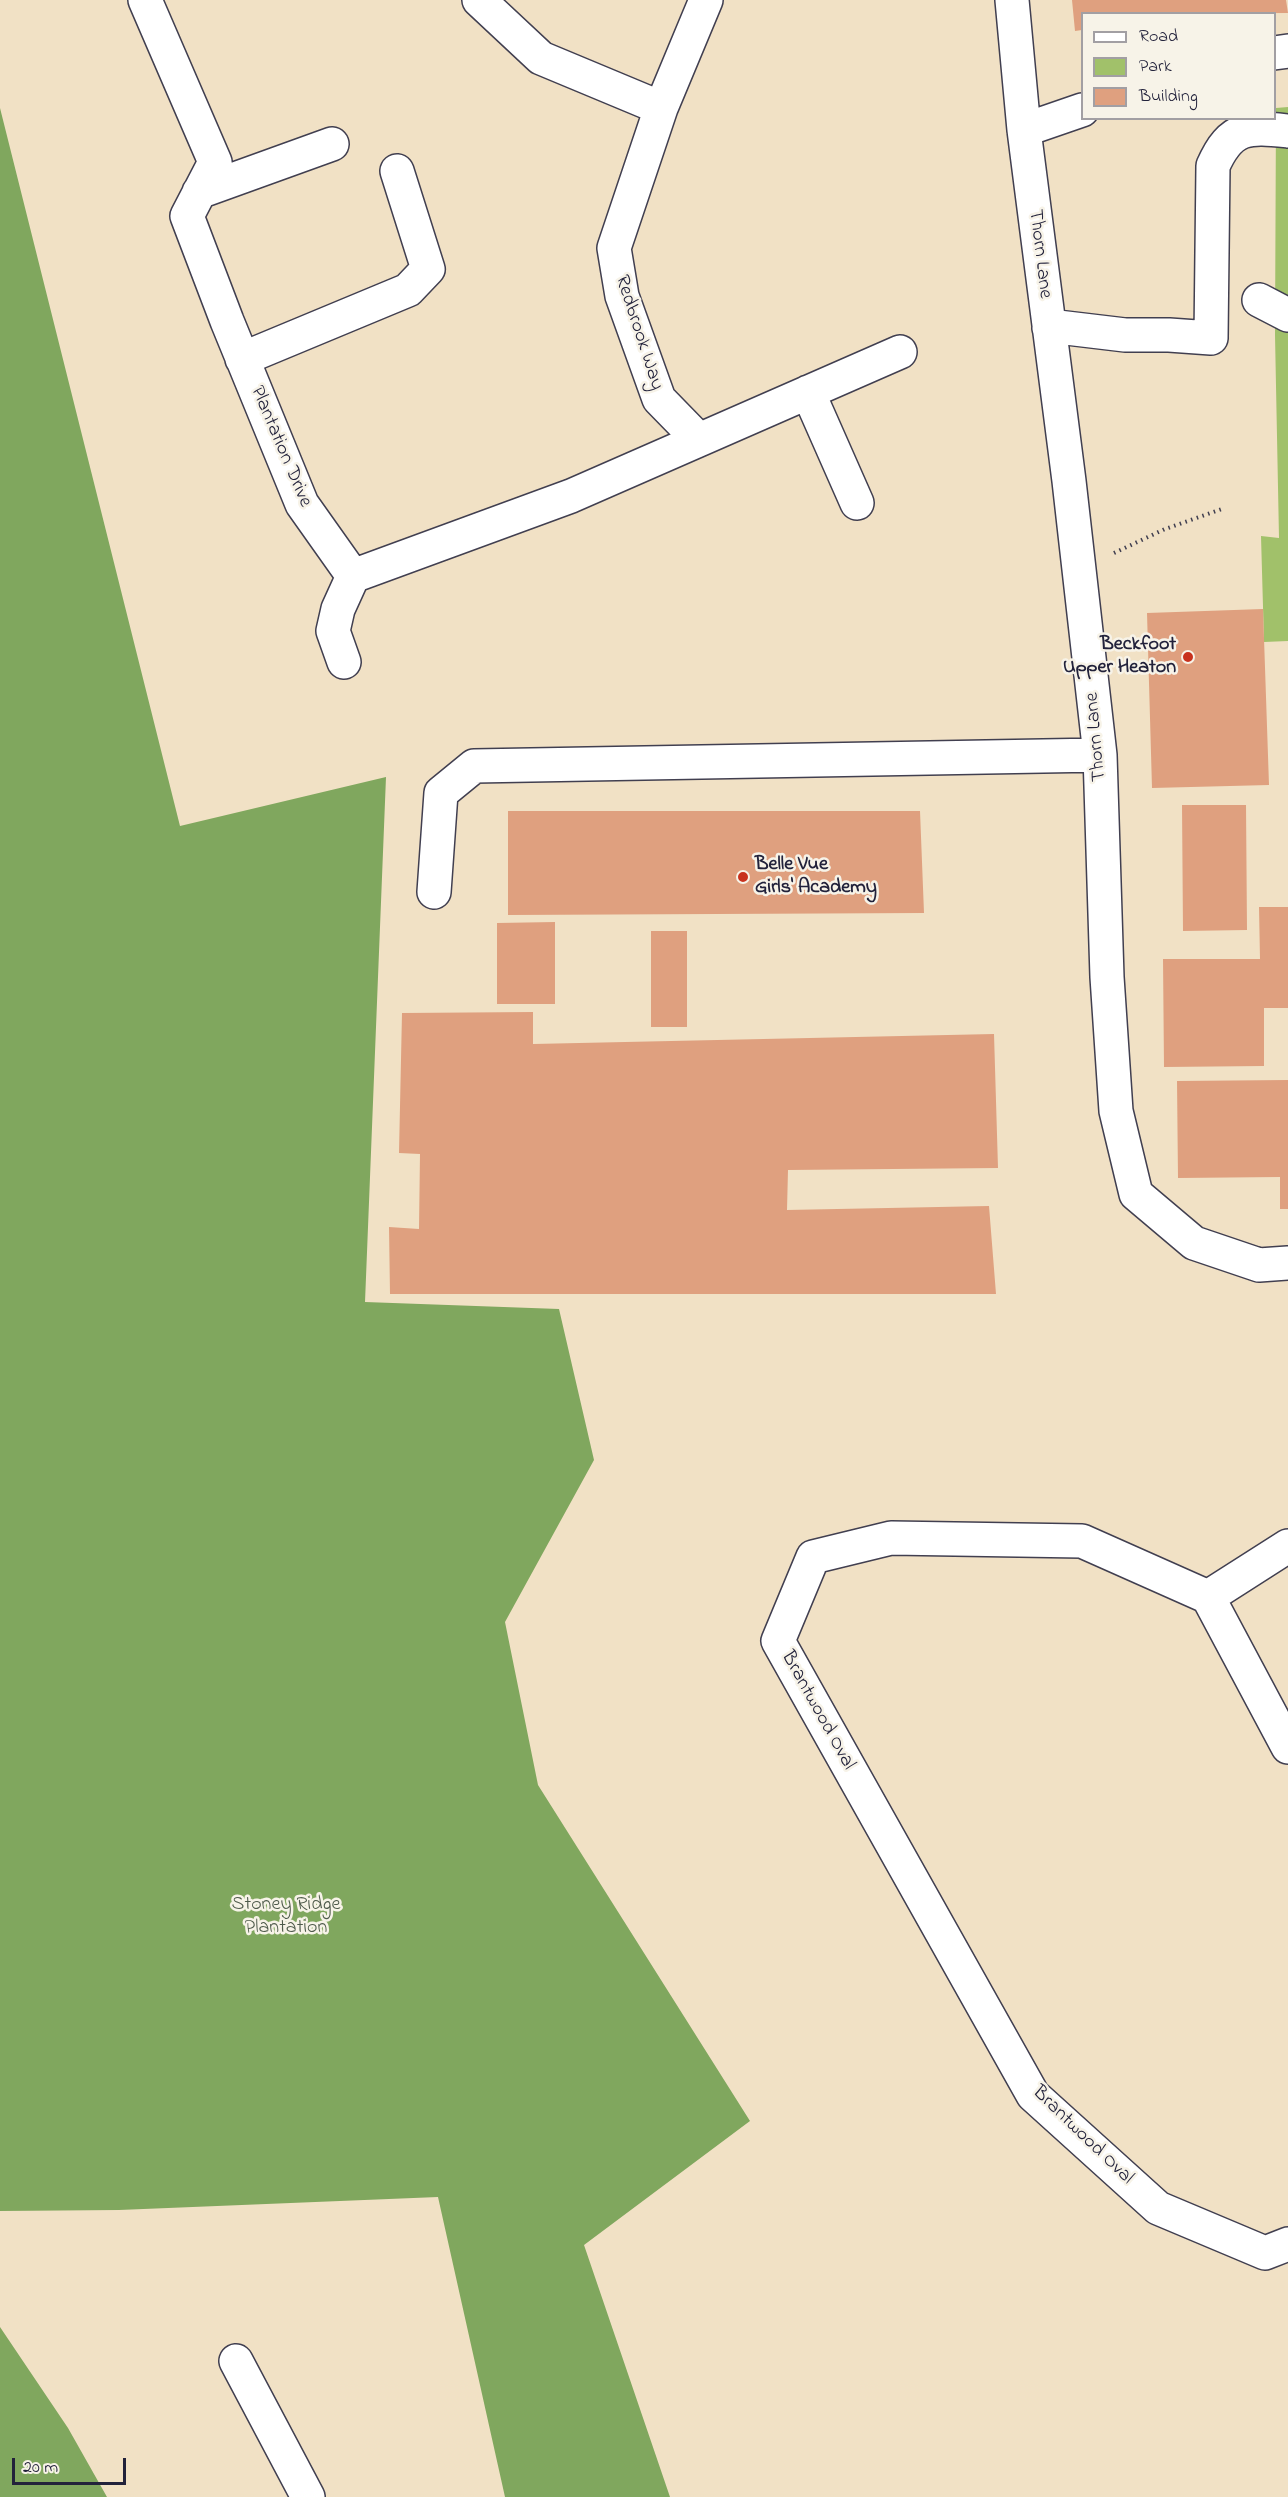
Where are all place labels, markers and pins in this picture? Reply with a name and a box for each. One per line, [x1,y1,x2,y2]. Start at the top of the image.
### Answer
place label: Beckfoot Upper Heaton [1063,634,1176,681]
marker: Beckfoot Upper Heaton [1181,650,1195,664]
place label: Belle Vue Girls' Academy [755,854,877,901]
marker: Belle Vue Girls' Academy [736,870,750,884]

